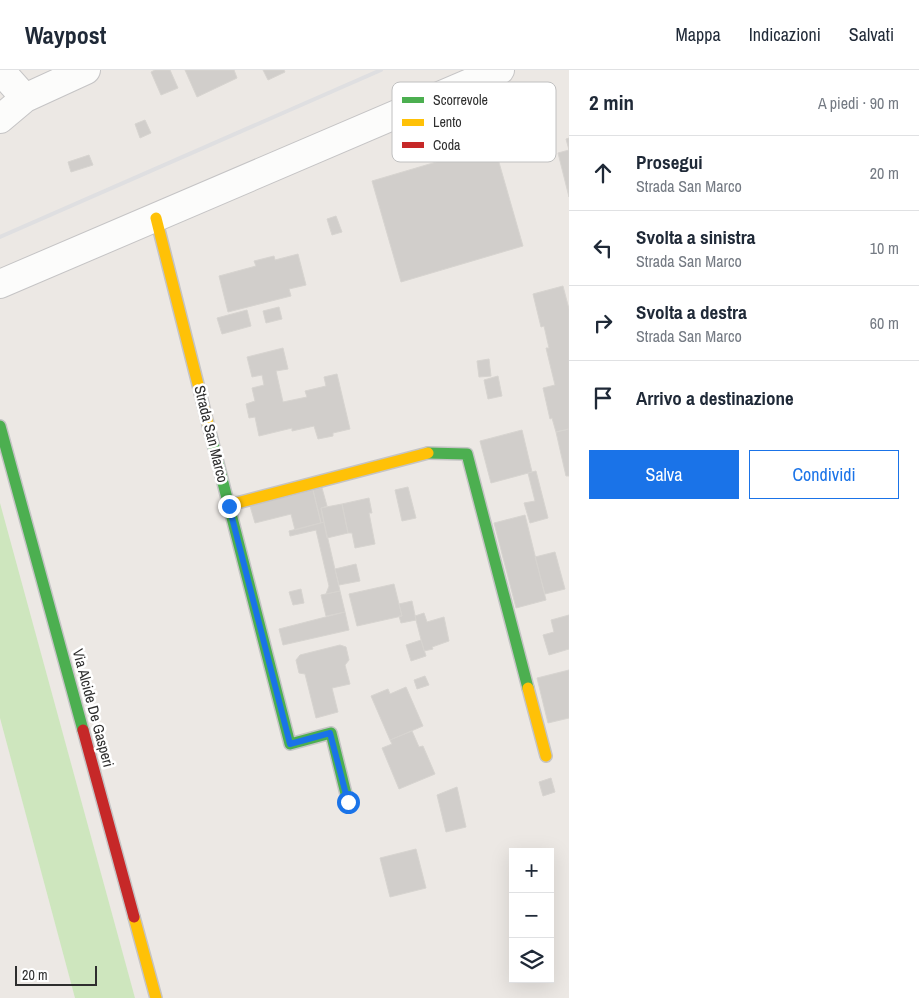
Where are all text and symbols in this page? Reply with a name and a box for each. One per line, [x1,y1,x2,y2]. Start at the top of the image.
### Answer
text: Waypost [25,19,106,51]
text: Mappa [676,22,721,47]
text: Indicazioni [749,22,821,47]
text: Salvati [849,22,894,47]
legend [392,82,556,162]
text: 2 min [589,88,634,117]
text: Scorrevole [433,91,488,109]
text: A piedi · 90 m [818,92,899,114]
text: Lento [433,113,462,131]
text: Coda [433,136,461,154]
text: Prosegui [636,149,703,175]
icon: ahead [589,159,617,187]
text: 20 m [870,162,899,184]
text: Strada San Marco [636,175,742,197]
text: Svolta a sinistra [636,224,756,250]
icon: left [589,234,617,262]
text: 10 m [870,237,899,259]
text: Strada San Marco [636,250,742,272]
text: Svolta a destra [636,299,747,325]
icon: right [589,309,617,337]
text: 60 m [870,312,899,334]
text: Strada San Marco [636,325,742,347]
street label: Strada San Marco [189,383,234,485]
icon: arrive [589,384,617,412]
text: Arrivo a destinazione [636,385,794,411]
button: Salva [589,450,739,499]
button: Condividi [749,450,899,499]
route end [218,495,241,518]
street label: Via Alcide De Gasperi [68,646,119,769]
route start [337,791,360,814]
map controls [509,848,554,983]
button: + [509,848,554,893]
button: − [509,893,554,938]
button: layers [509,938,554,983]
scale bar [15,963,98,986]
text: 20 m [22,966,48,984]

